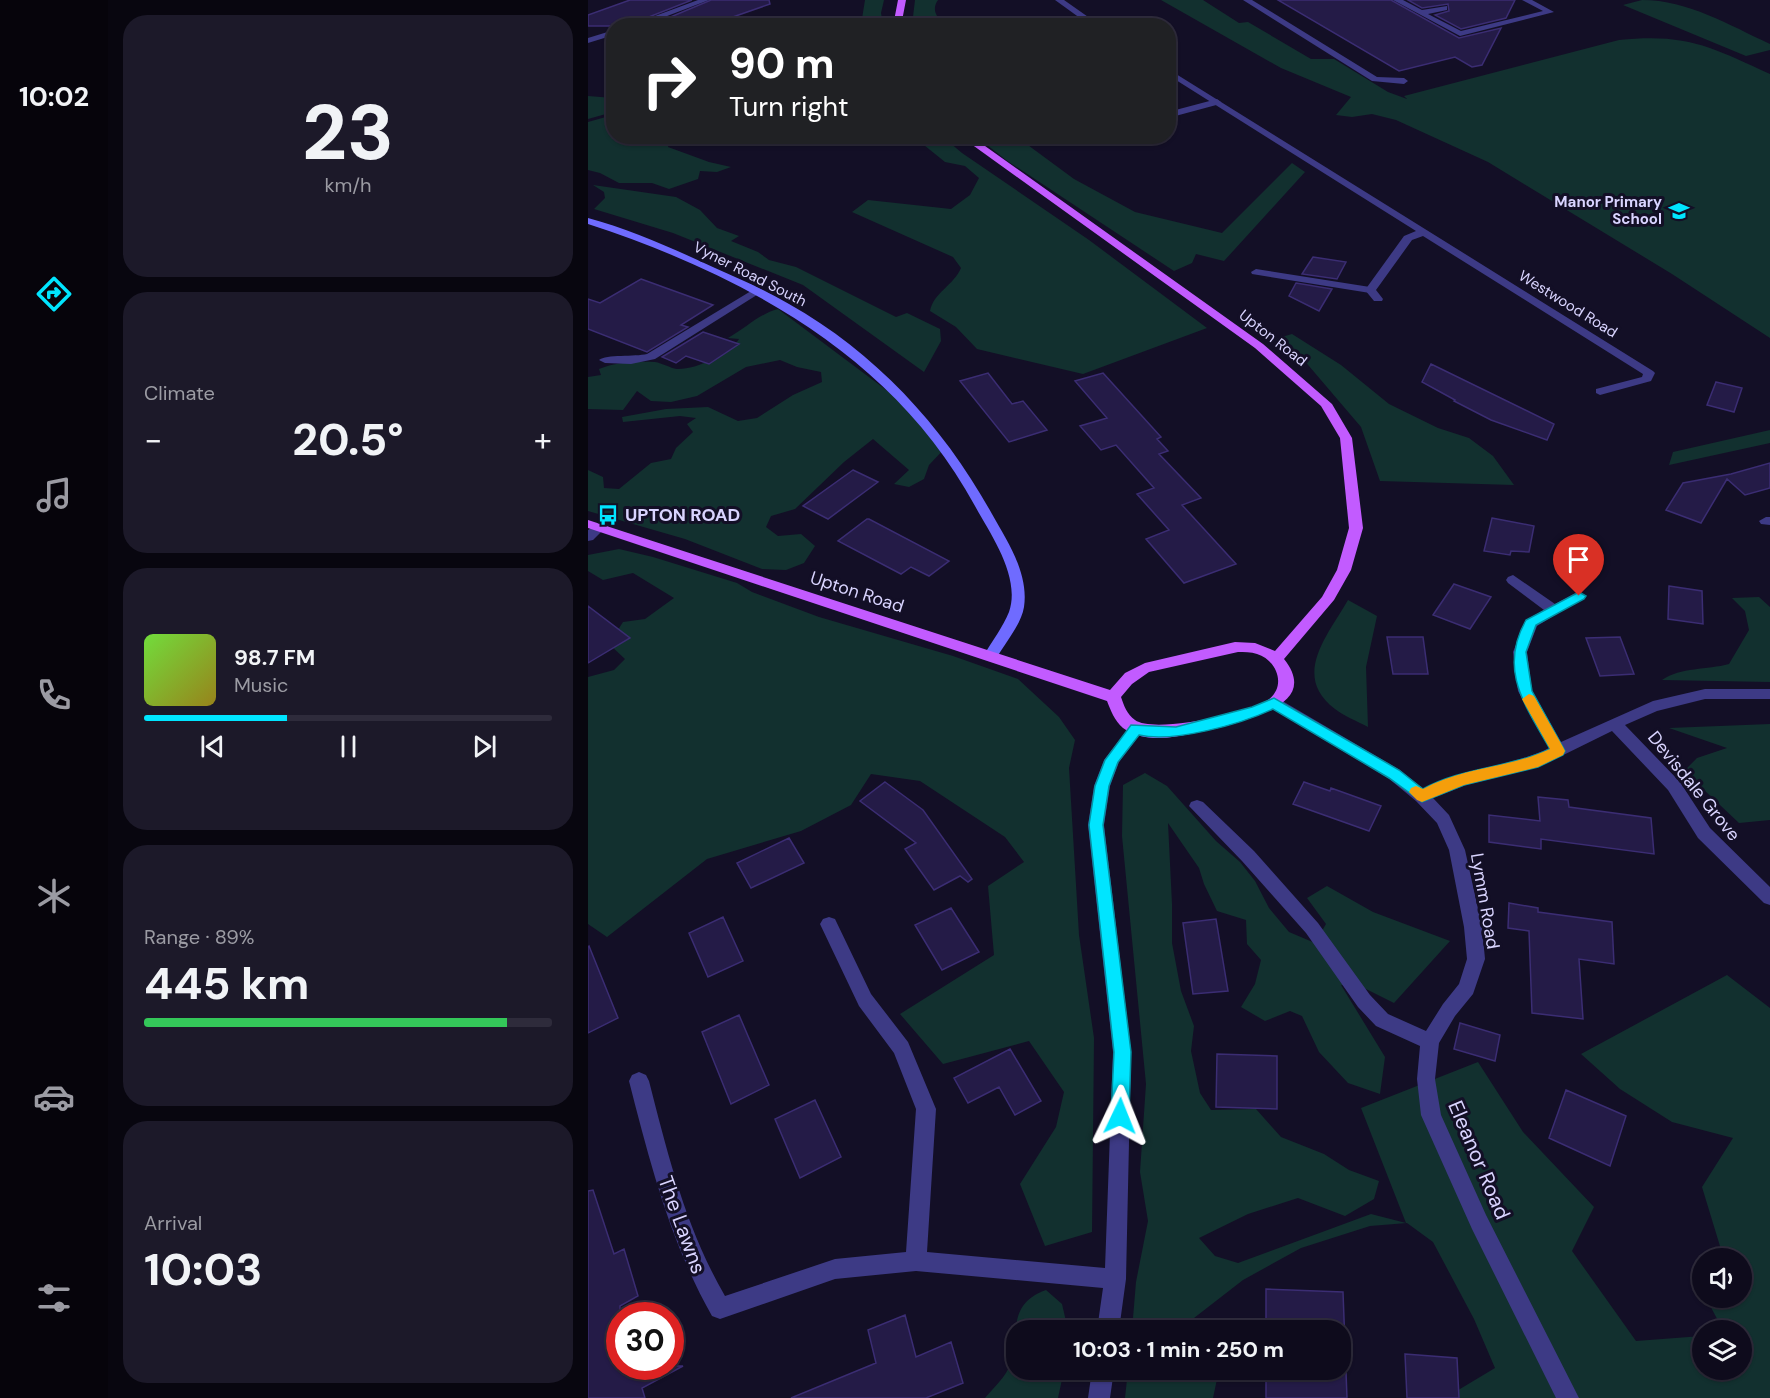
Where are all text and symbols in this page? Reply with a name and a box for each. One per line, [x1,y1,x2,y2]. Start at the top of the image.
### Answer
text: 90 m [729,36,835,91]
icon: right [630,42,708,120]
text: 10:02 [19,79,89,114]
text: 23 [302,82,394,183]
text: Turn right [729,89,849,124]
text: km/h [324,172,372,198]
place label: Manor Primary School [1554,192,1662,229]
school or university icon: Manor Primary School [1667,199,1691,223]
street label: Vyner Road South [690,237,810,311]
street label: Westwood Road [1515,266,1621,342]
icon: directions [33,273,75,315]
street label: Upton Road [1235,305,1311,371]
text: Climate [144,380,215,406]
text: 20.5° [292,410,404,469]
text: − [144,418,162,461]
text: + [534,418,552,461]
icon: music [33,474,75,516]
bus stop icon: UPTON ROAD [596,503,620,527]
place label: UPTON ROAD [625,503,740,527]
pin [1553,534,1604,596]
icon: arrive [1562,543,1595,576]
street label: Upton Road [807,566,907,618]
text: 98.7 FM [234,643,315,672]
text: Music [234,672,289,698]
icon: phone [33,674,75,716]
street label: Devisdale Grove [1642,726,1746,846]
icon: previous [196,730,229,763]
icon: pause [332,730,365,763]
icon: next [468,730,501,763]
street label: Lymm Road [1465,851,1505,951]
icon: climate [33,875,75,917]
text: Range · 89% [144,924,255,950]
text: 445 km [144,954,309,1013]
icon: car [33,1076,75,1118]
position arrow [1088,1084,1152,1148]
street label: Eleanor Road [1441,1096,1517,1224]
street label: The Lawns [651,1172,713,1278]
text: Arrival [144,1210,202,1236]
text: 10:03 [144,1240,262,1299]
map controls [1692,1248,1752,1380]
button: sound [1692,1248,1752,1308]
icon: filters [33,1277,75,1319]
speed limit sign: 30 [606,1302,684,1380]
button: layers [1692,1320,1752,1380]
text: 10:03 · 1 min · 250 m [1073,1335,1284,1364]

